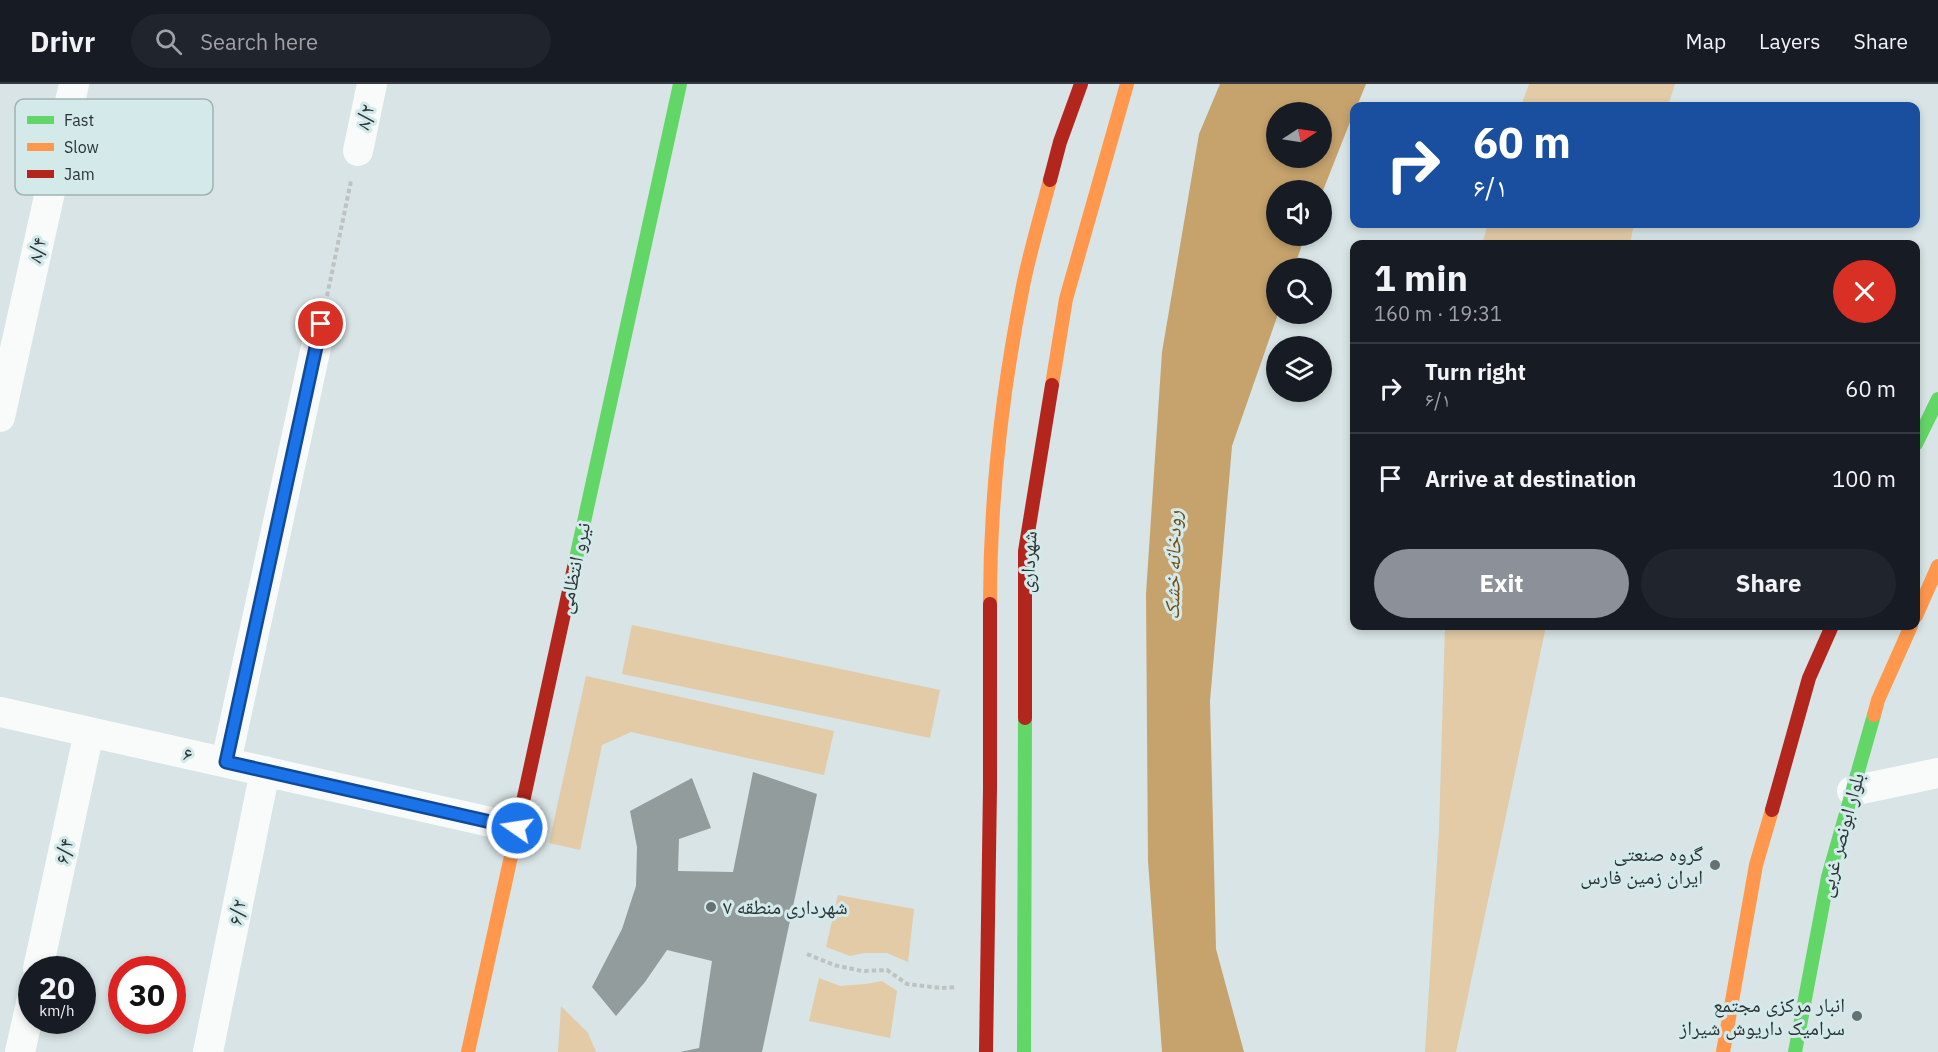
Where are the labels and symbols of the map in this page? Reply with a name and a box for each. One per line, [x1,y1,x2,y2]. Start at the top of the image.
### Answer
legend [15,99,213,195]
street label: ۸/۲ [349,102,380,132]
north arrow [1266,102,1332,168]
text: Fast [64,110,94,130]
text: Slow [64,137,99,157]
text: Jam [64,164,95,184]
street label: ۸/۴ [21,235,52,265]
pin [295,298,346,349]
water label: رودخانه خشک [1157,510,1187,620]
street label: نیرو انتظامی [551,520,596,616]
street label: شهرداری [1012,530,1043,594]
street label: ۶ [181,739,196,768]
street label: بلوار ابونصر غربی [1811,770,1870,900]
position arrow [485,796,549,860]
street label: ۶/۴ [48,836,79,866]
place label: گروه صنعتی ایران زمین فارس [1580,840,1703,890]
marker: گروه صنعتی ایران زمین فارس [1708,858,1722,872]
place label: شهرداری منطقه ۷ [723,893,848,920]
street label: ۶/۲ [221,897,252,927]
marker: شهرداری منطقه ۷ [704,900,718,914]
speed limit sign: 30 [108,956,186,1034]
place label: انبار مرکزی مجتمع سرامیک داریوش‌ شیراز [1679,991,1845,1041]
marker: انبار مرکزی مجتمع سرامیک داریوش‌ شیراز [1850,1009,1864,1023]

